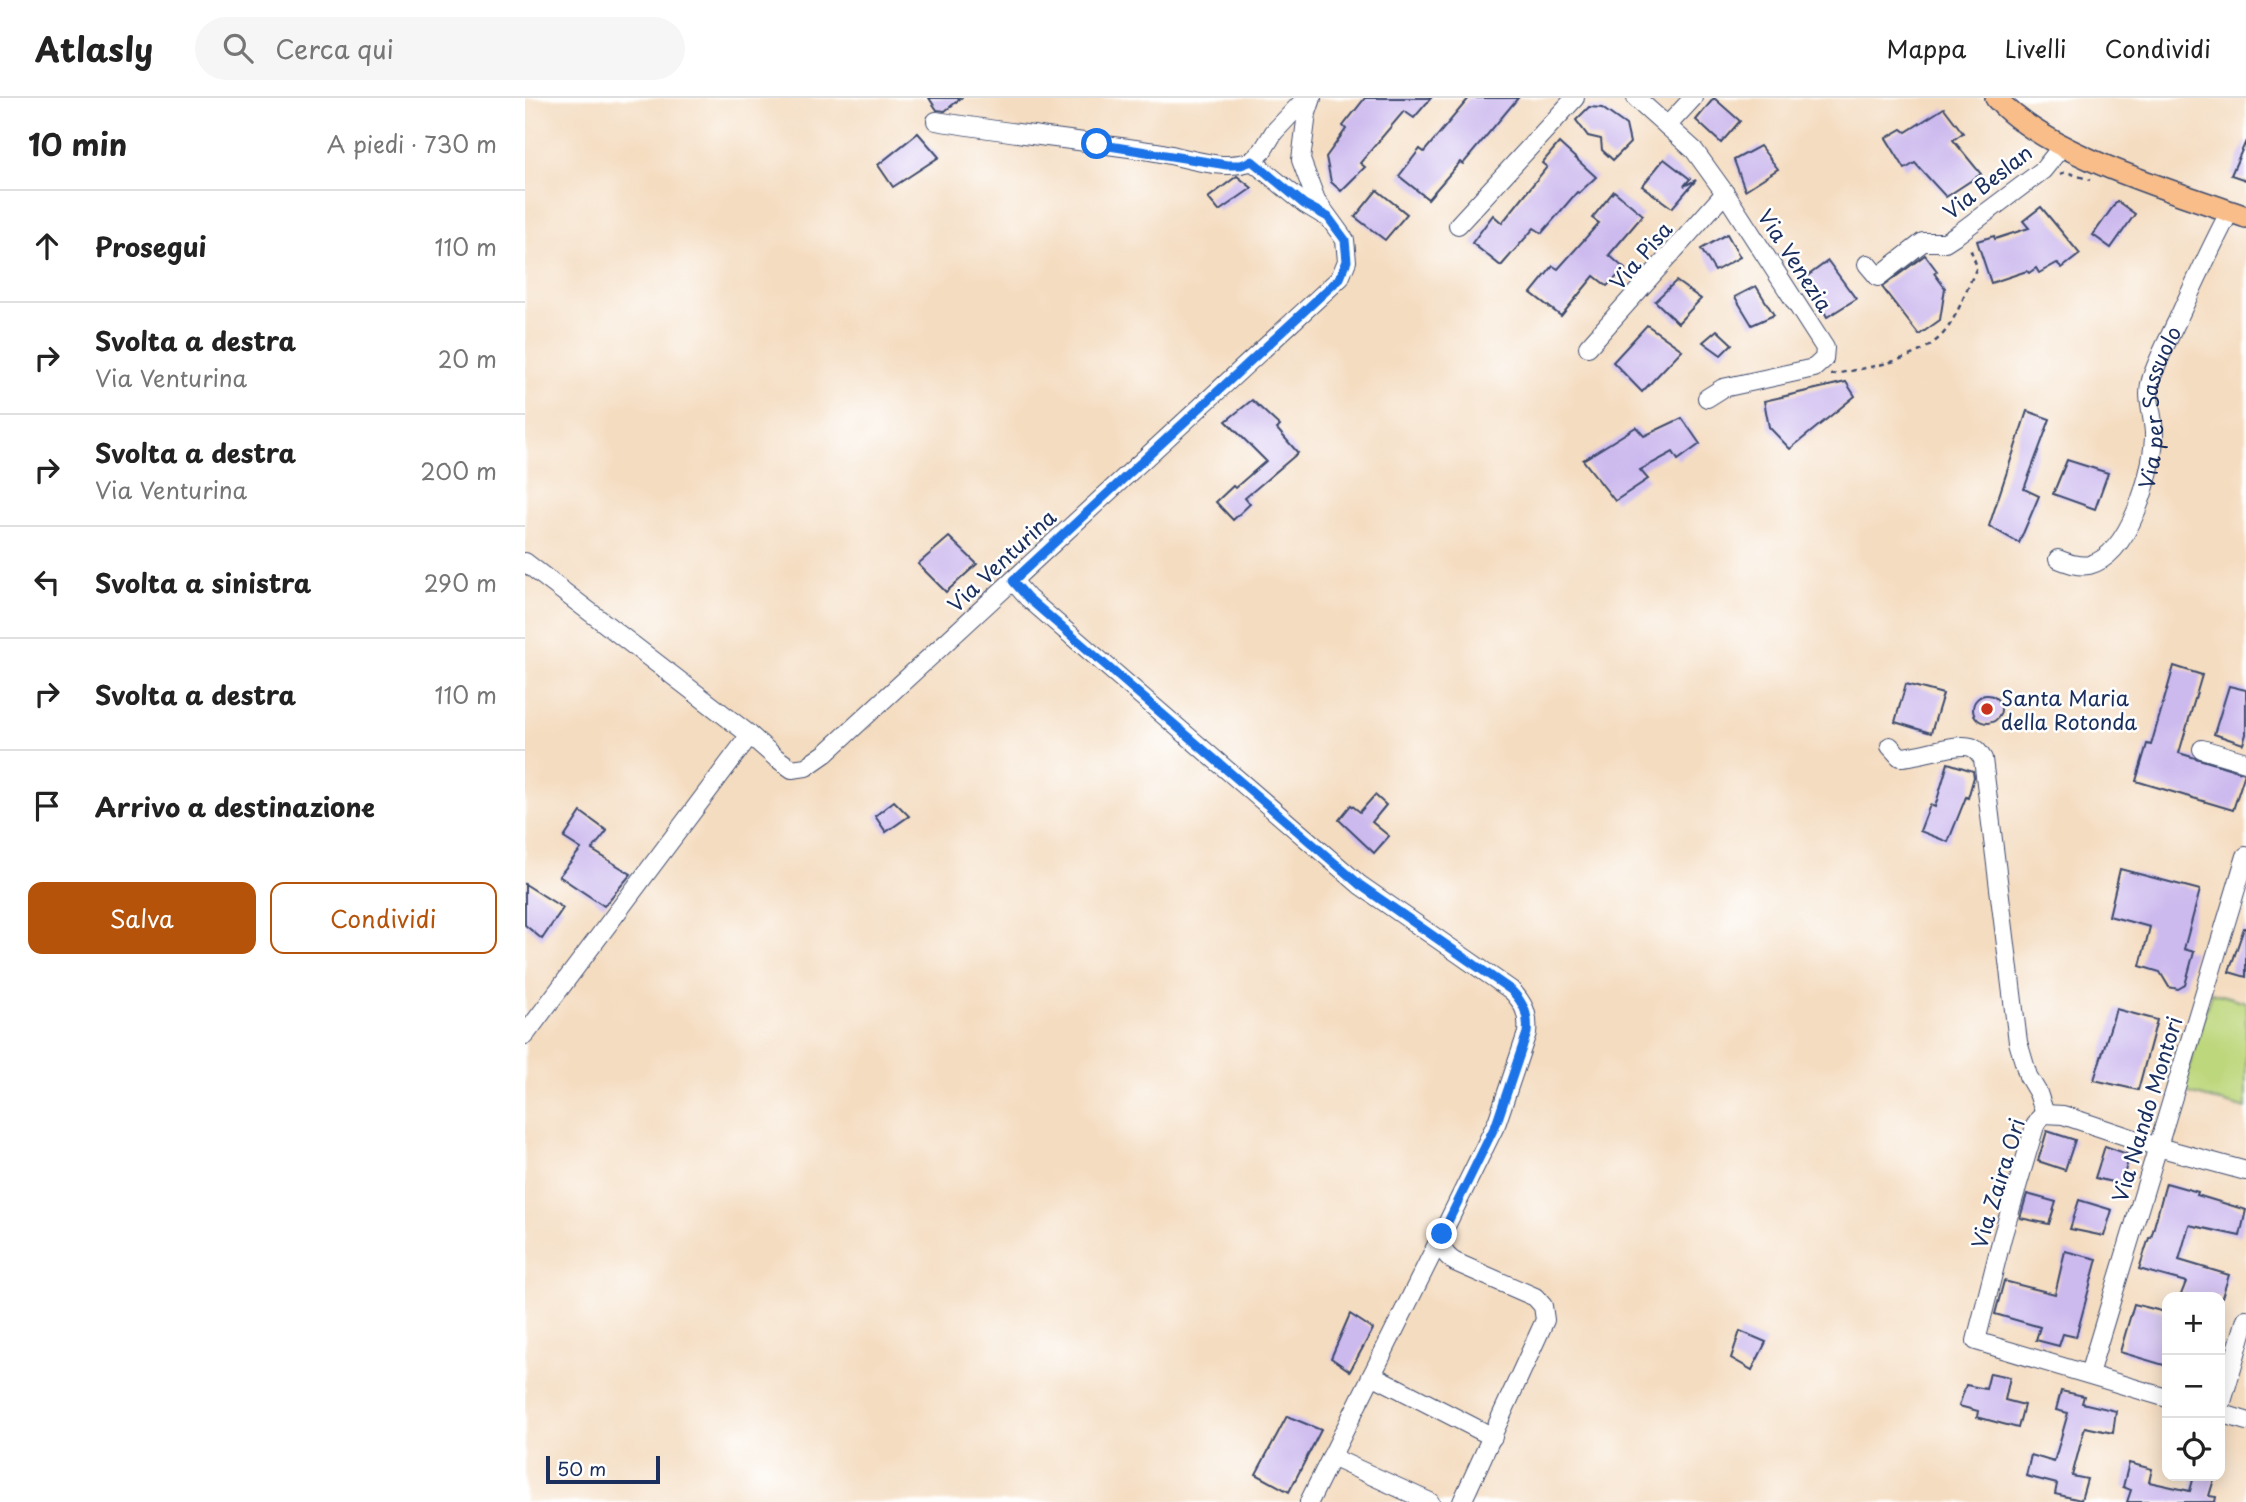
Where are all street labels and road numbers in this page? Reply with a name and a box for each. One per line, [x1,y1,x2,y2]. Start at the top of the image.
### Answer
street label: Via Beslan [1935,136,2039,226]
street label: Via Venezia [1751,202,1841,318]
street label: Via Pisa [1601,213,1679,296]
street label: Via per Sassuolo [2129,320,2188,492]
street label: Via Venturina [939,500,1063,619]
street label: Via Nando Montori [2103,1012,2189,1206]
street label: Via Zaira Ori [1962,1114,2032,1252]

